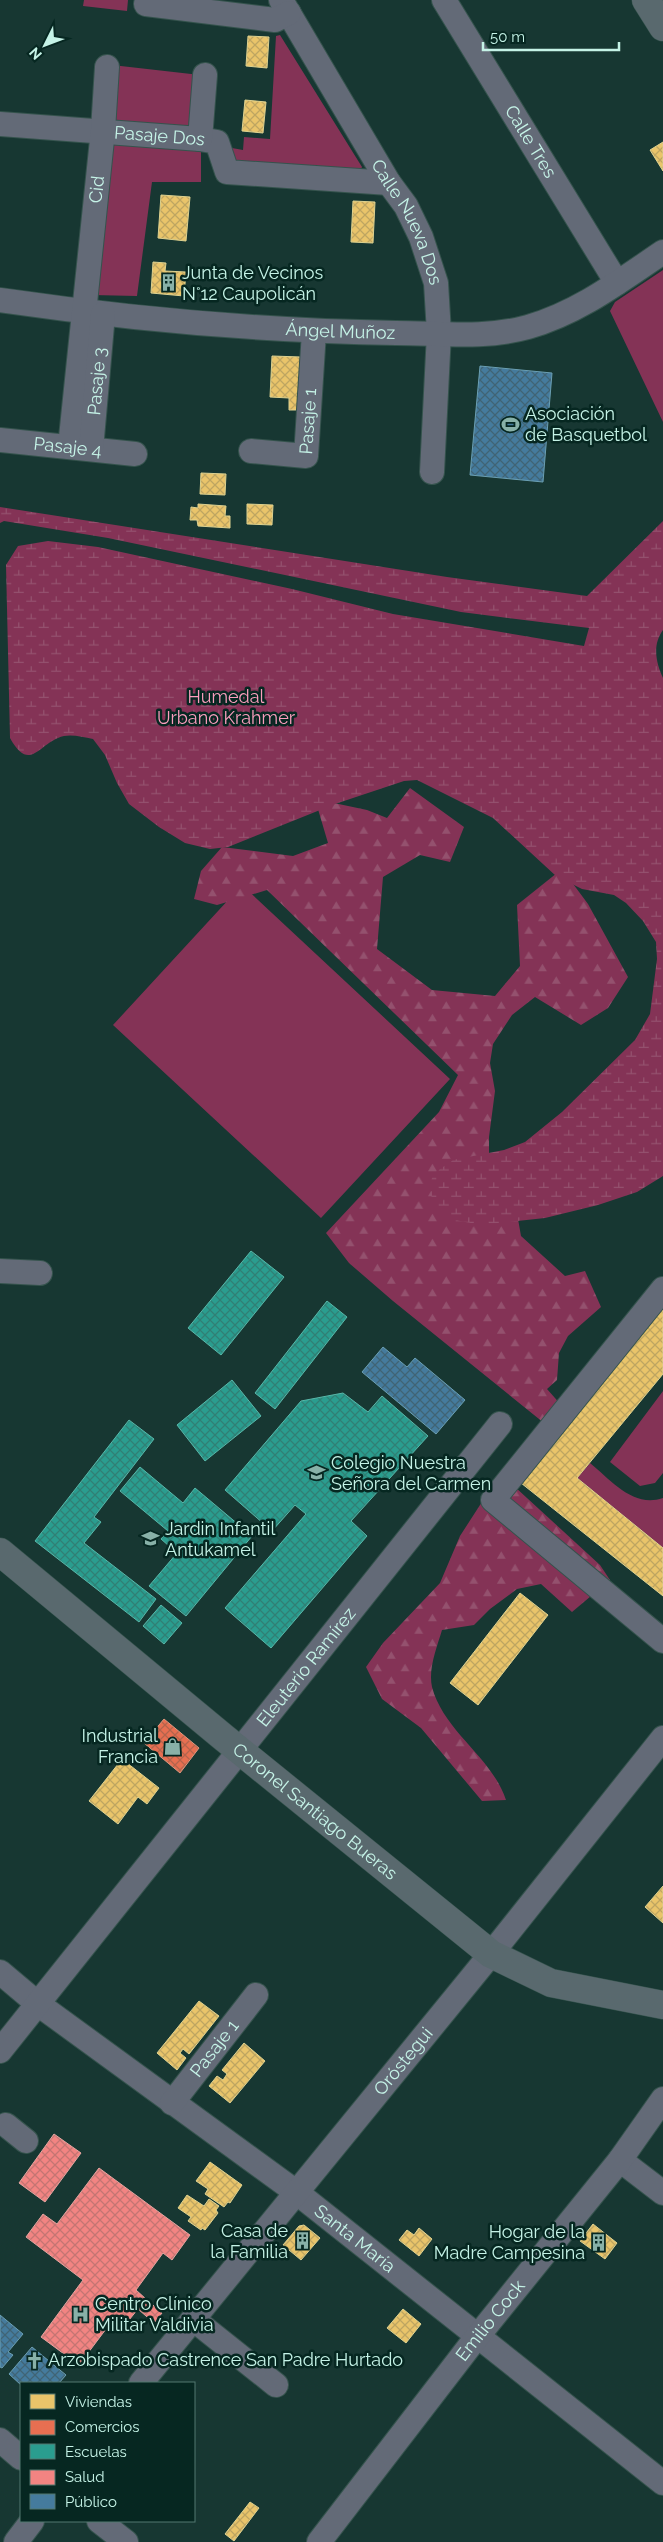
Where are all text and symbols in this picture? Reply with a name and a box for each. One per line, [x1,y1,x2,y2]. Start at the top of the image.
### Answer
north arrow [20,20,70,70]
scale bar [483,20,619,52]
text: 50 m [490,28,525,46]
text: N [26,44,45,63]
street label: Calle Tres [501,101,561,182]
street label: Pasaje Dos [113,122,207,150]
street label: Calle Nueva Dos [367,155,447,287]
street label: Cid [84,175,108,204]
place label: Junta de Vecinos N°12 Caupolicán [182,262,323,304]
building icon: Junta de Vecinos N°12 Caupolicán [158,273,178,293]
street label: Ángel Muñoz [285,317,396,343]
street label: Pasaje 3 [83,346,110,416]
street label: Pasaje 1 [295,387,320,455]
place label: Asociación de Basquetbol [525,403,647,445]
sports icon: Asociación de Basquetbol [501,414,521,434]
street label: Pasaje 4 [33,433,103,461]
park label: Humedal Urbano Krahmer [157,686,296,728]
place label: Colegio Nuestra Señora del Carmen [331,1452,491,1494]
school or university icon: Colegio Nuestra Señora del Carmen [307,1463,327,1483]
place label: Jardin Infantil Antukamel [165,1518,276,1560]
school or university icon: Jardin Infantil Antukamel [141,1529,161,1549]
street label: Eleuterio Ramírez [252,1603,360,1731]
place label: Industrial Francia [81,1725,158,1767]
shop icon: Industrial Francia [162,1736,182,1756]
street label: Coronel Santiago Bueras [229,1738,402,1884]
street label: Pasaje 1 [185,2015,243,2081]
street label: Oróstegui [369,2023,437,2099]
street label: Santa María [311,2200,400,2277]
place label: Casa de la Familia [210,2220,288,2262]
place label: Hogar de la Madre Campesina [434,2221,585,2263]
building icon: Casa de la Familia [292,2231,312,2251]
building icon: Hogar de la Madre Campesina [589,2232,609,2252]
street label: Emilio Cock [451,2275,529,2365]
place label: Centro Clínico Militar Valdivia [95,2293,214,2335]
hospital icon: Centro Clínico Militar Valdivia [71,2304,91,2324]
place label: Arzobispado Castrence San Padre Hurtado [48,2349,403,2370]
church icon: Arzobispado Castrence San Padre Hurtado [24,2350,44,2370]
legend [20,2382,195,2522]
text: Viviendas [65,2393,132,2411]
text: Comercios [65,2418,140,2436]
text: Escuelas [65,2443,127,2461]
text: Salud [65,2468,105,2486]
text: Público [65,2493,117,2511]

